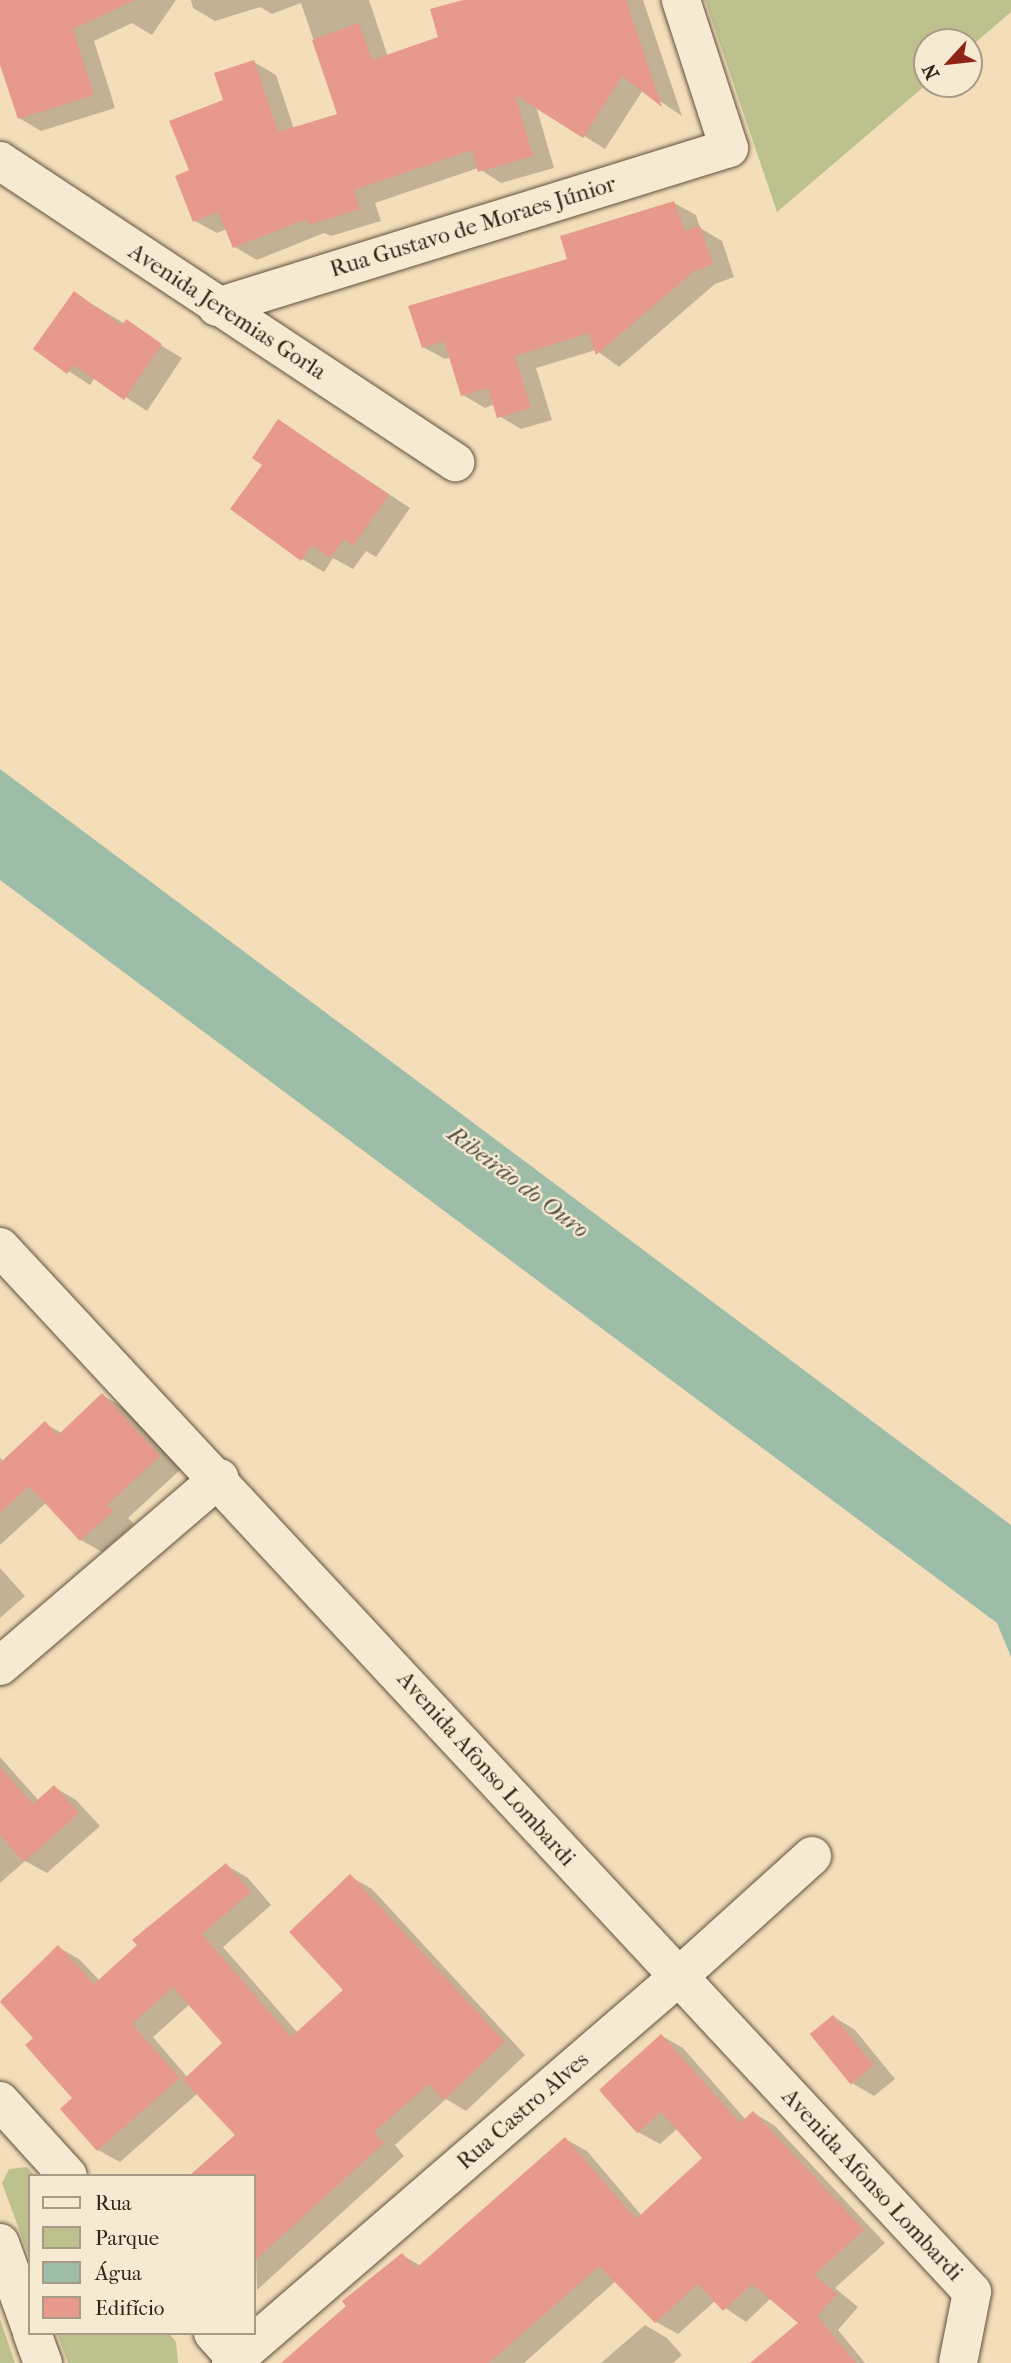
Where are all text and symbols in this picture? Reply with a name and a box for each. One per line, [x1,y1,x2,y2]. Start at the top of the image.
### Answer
north arrow [913,28,983,98]
text: N [918,60,944,83]
street label: Rua Gustavo de Moraes Júnior [327,170,619,284]
street label: Avenida Jeremias Gorla [123,238,331,386]
water label: Ribeirão do Ouro [442,1119,594,1245]
street label: Avenida Afonso Lombardi [391,1666,581,1872]
street label: Rua Castro Alves [451,2046,595,2176]
street label: Avenida Afonso Lombardi [776,2083,968,2287]
legend [28,2174,256,2335]
text: Rua [95,2191,132,2215]
text: Parque [95,2226,159,2250]
text: Água [95,2261,142,2285]
text: Edifício [95,2296,164,2320]

